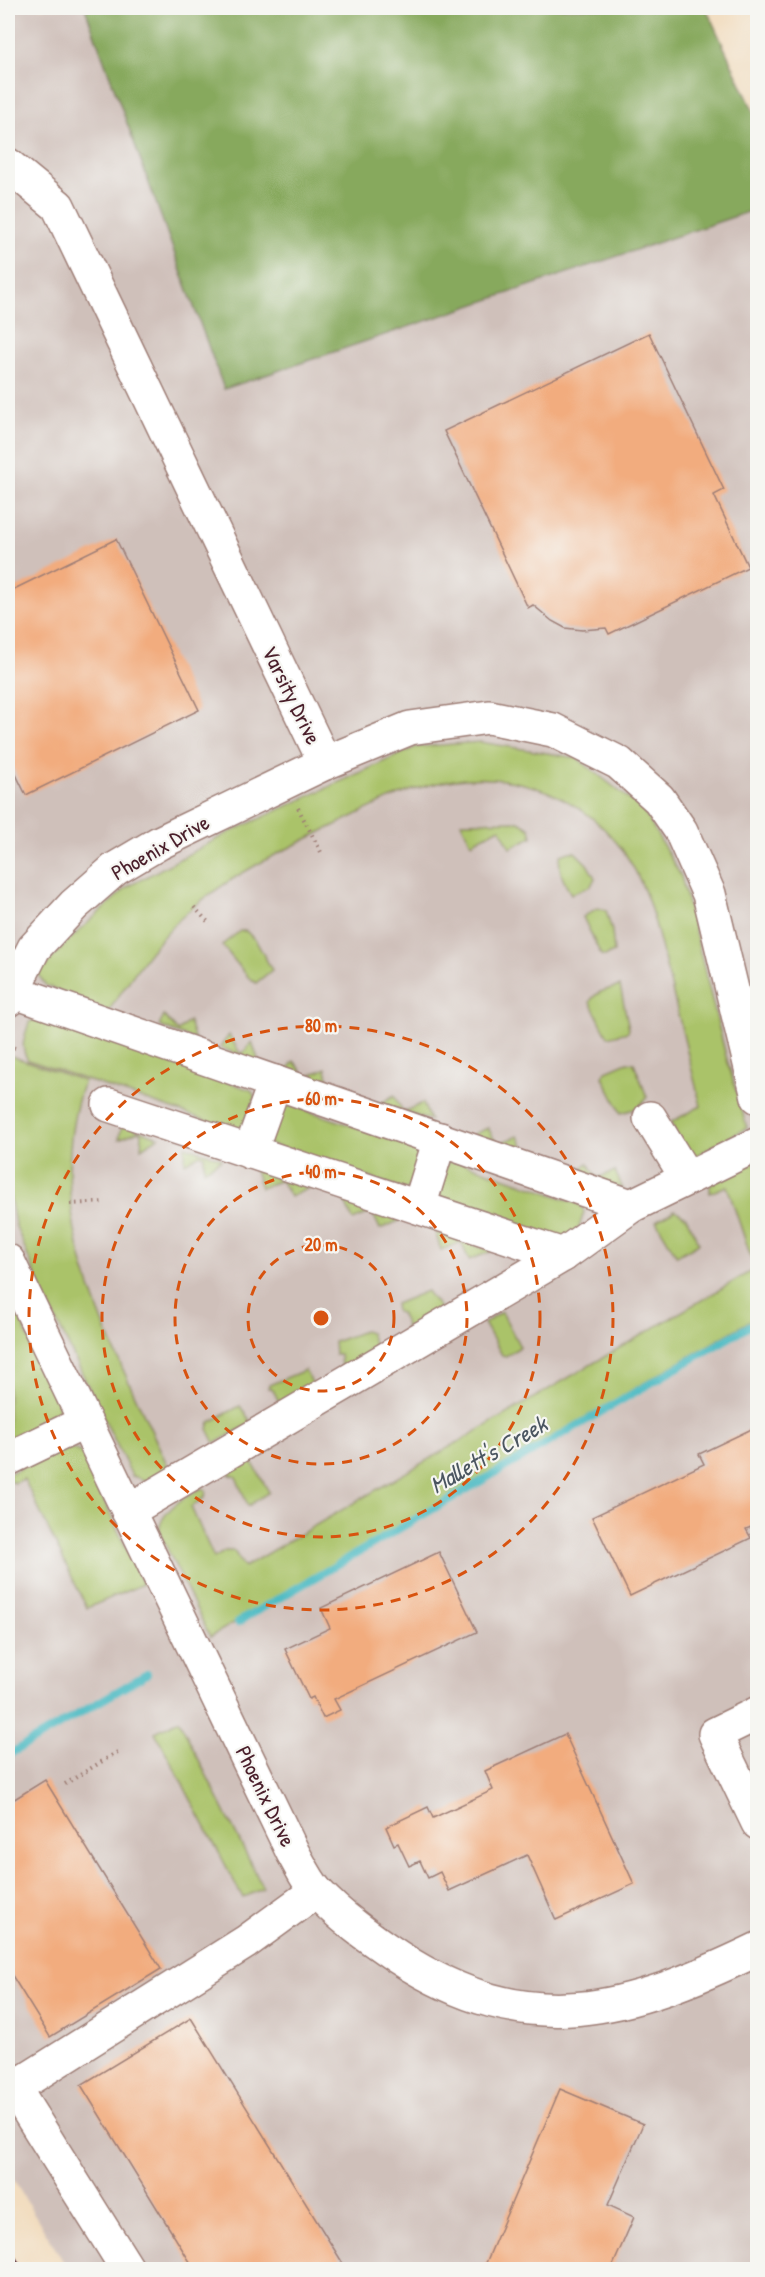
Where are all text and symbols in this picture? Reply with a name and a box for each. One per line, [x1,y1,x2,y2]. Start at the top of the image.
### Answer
street label: Varsity Drive [255,641,329,750]
street label: Phoenix Drive [105,807,215,887]
text: 80 m [305,1013,337,1038]
text: 60 m [305,1086,337,1111]
text: 40 m [305,1159,337,1184]
text: 20 m [305,1232,337,1257]
centre of rings [311,1308,331,1328]
water label: Mallett's Creek [424,1407,554,1500]
street label: Phoenix Drive [229,1741,303,1852]

